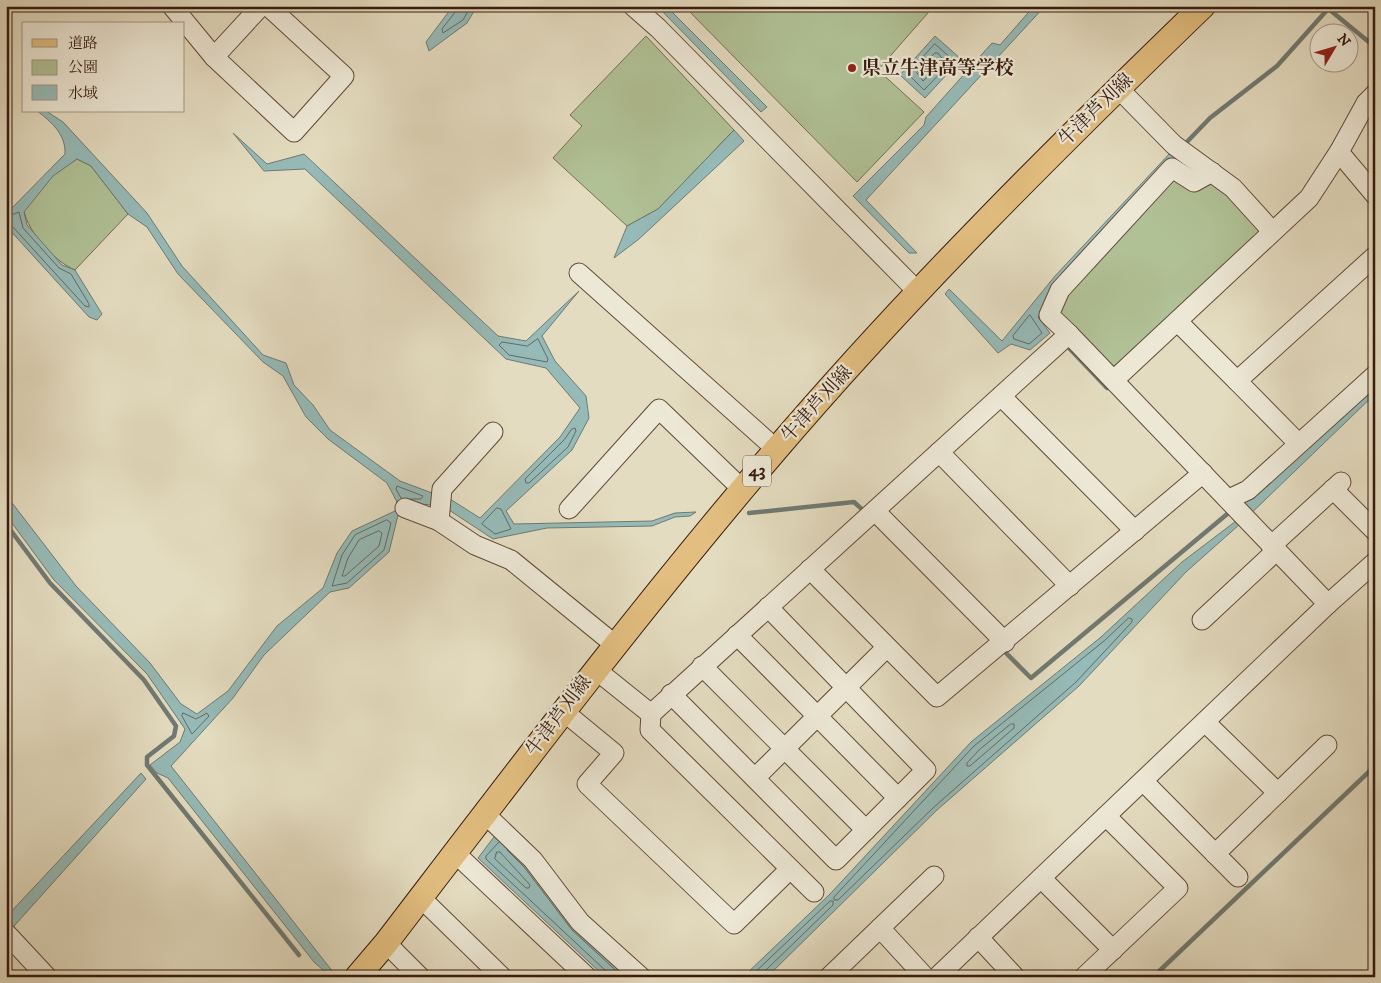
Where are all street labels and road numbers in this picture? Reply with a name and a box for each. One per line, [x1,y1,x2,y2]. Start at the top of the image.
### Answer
street label: 牛津芦刈線 [1054,69,1138,151]
street label: 牛津芦刈線 [777,361,857,447]
road number: 43 [743,456,771,486]
street label: 牛津芦刈線 [521,671,597,761]

